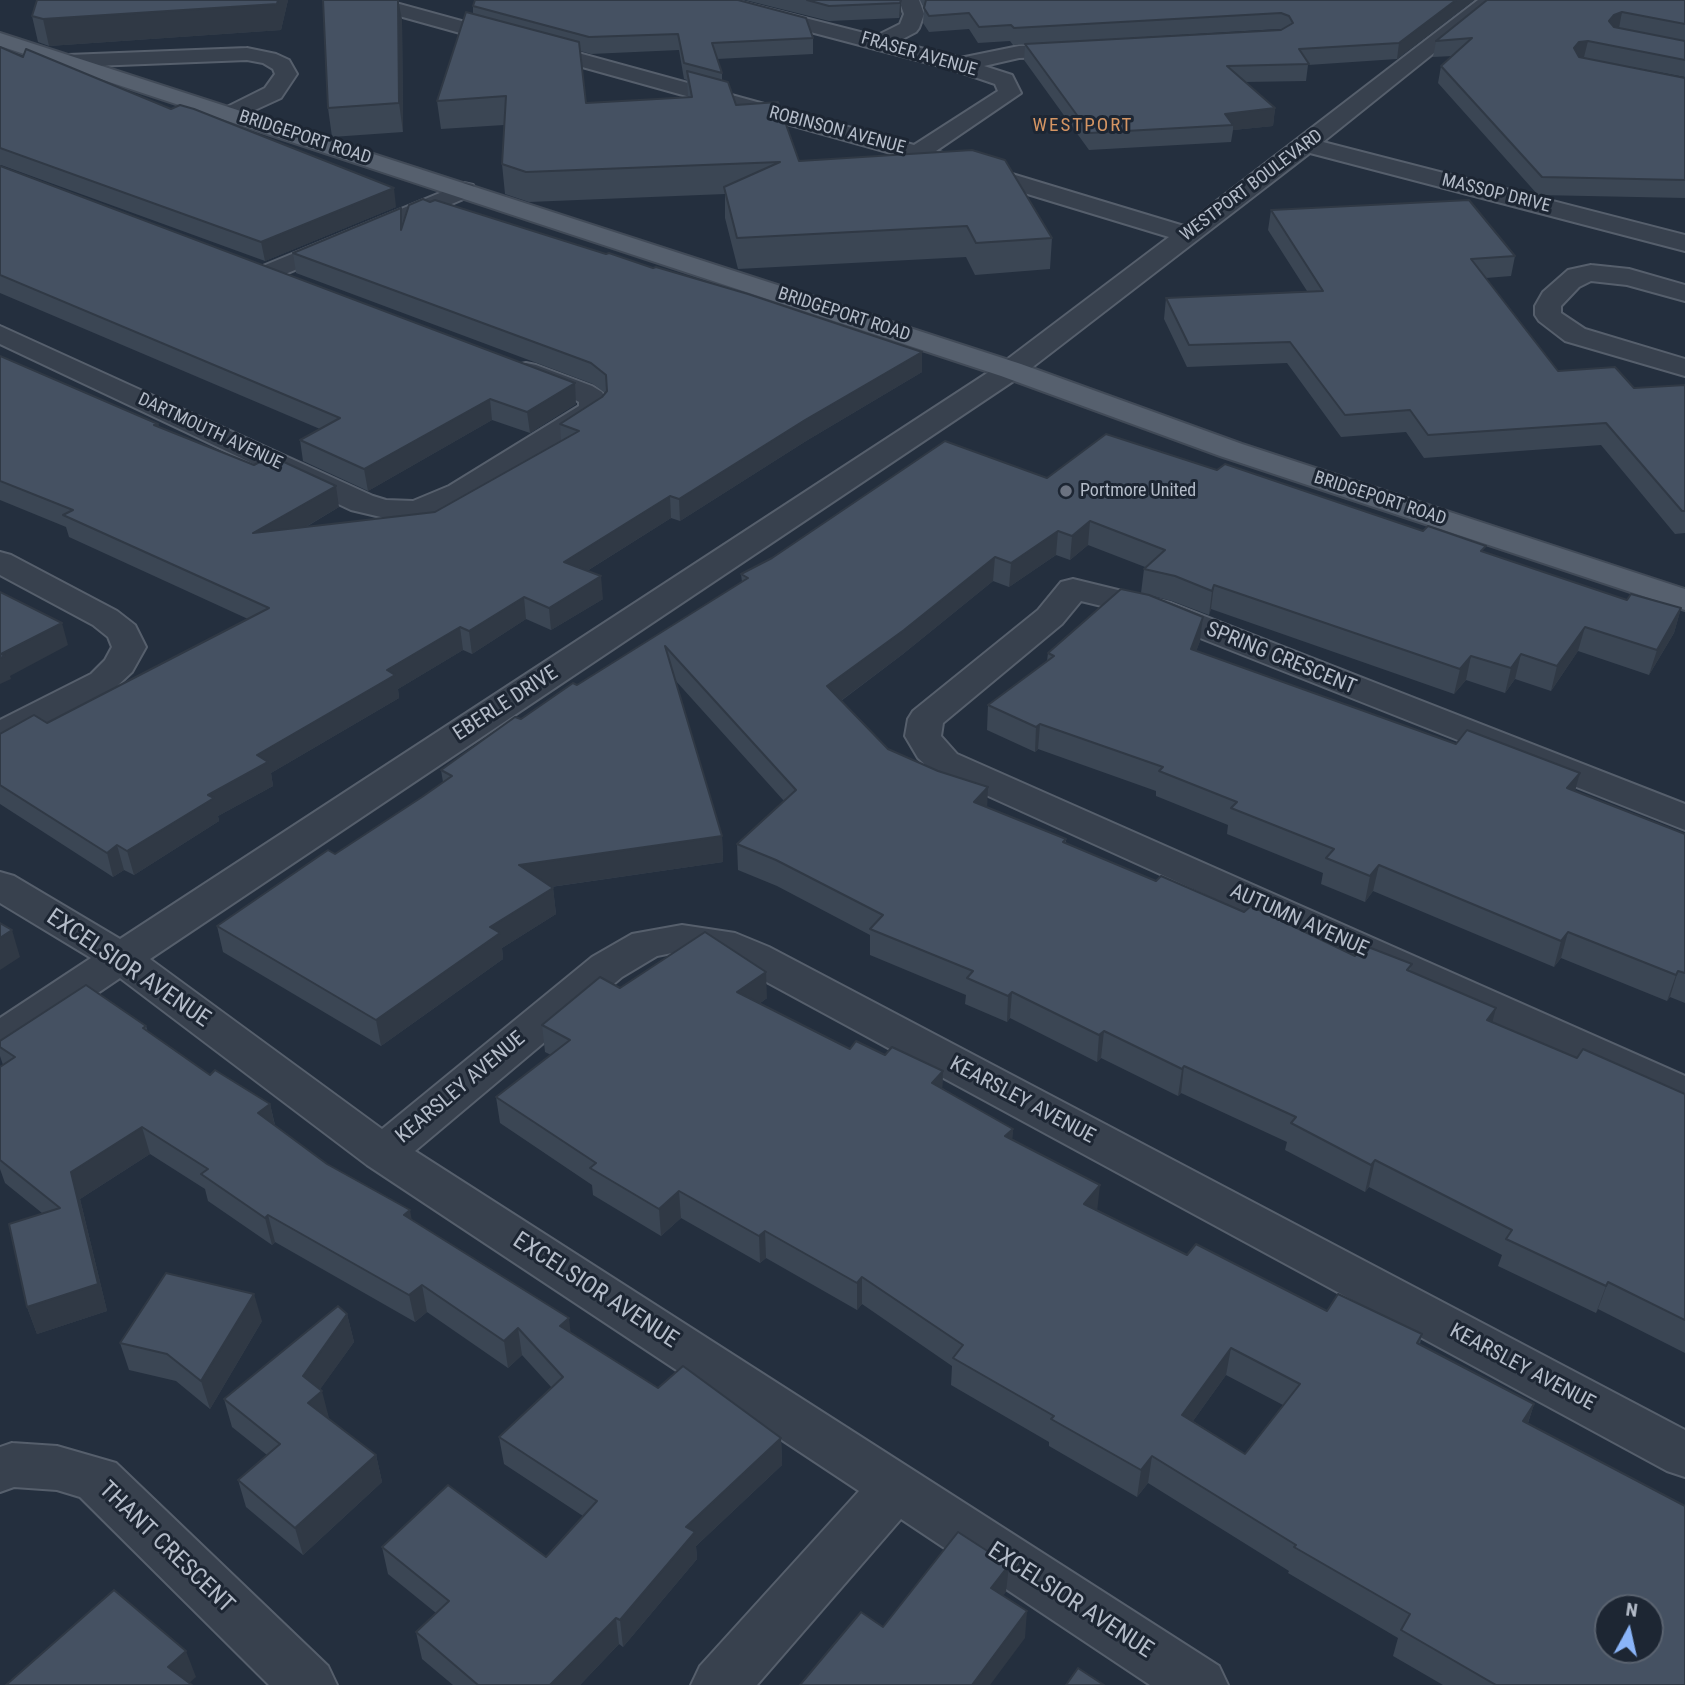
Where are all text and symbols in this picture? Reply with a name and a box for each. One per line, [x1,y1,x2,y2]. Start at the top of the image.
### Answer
street label: FRASER AVENUE [859,28,979,82]
street label: ROBINSON AVENUE [767,102,907,160]
street label: BRIDGEPORT ROAD [236,106,374,170]
district label: WESTPORT [1034,115,1132,137]
street label: WESTPORT BOULEVARD [1177,125,1327,247]
street label: MASSOP DRIVE [1439,170,1553,218]
street label: BRIDGEPORT ROAD [775,283,913,347]
street label: DARTMOUTH AVENUE [134,389,286,475]
street label: BRIDGEPORT ROAD [1311,467,1449,531]
place label: Portmore United [1080,480,1196,502]
marker: Portmore United [1058,483,1074,499]
street label: SPRING CRESCENT [1202,617,1360,701]
street label: EBERLE DRIVE [449,661,563,747]
street label: AUTUMN AVENUE [1226,879,1372,963]
street label: EXCELSIOR AVENUE [41,904,215,1034]
street label: KEARSLEY AVENUE [391,1027,531,1149]
street label: KEARSLEY AVENUE [945,1052,1099,1150]
street label: EXCELSIOR AVENUE [507,1227,683,1355]
street label: KEARSLEY AVENUE [1445,1319,1599,1417]
street label: THANT CRESCENT [92,1476,240,1620]
street label: EXCELSIOR AVENUE [982,1537,1158,1665]
north arrow [1594,1594,1664,1664]
text: N [1624,1597,1639,1622]

